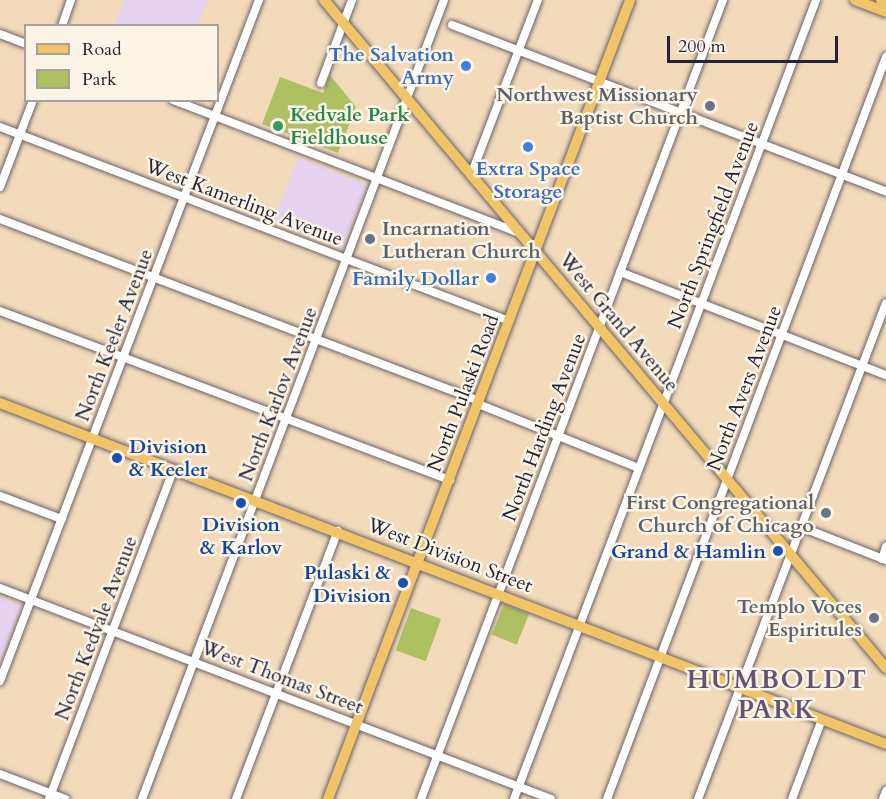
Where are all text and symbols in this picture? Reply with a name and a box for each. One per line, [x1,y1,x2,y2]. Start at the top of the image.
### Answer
legend [24,24,219,102]
scale bar [670,24,841,62]
text: 200 m [678,34,726,59]
text: Road [82,37,122,62]
place label: The Salvation Army [328,42,454,89]
marker: The Salvation Army [459,59,473,73]
text: Park [82,67,117,92]
place label: Northwest Missionary Baptist Church [496,83,698,130]
marker: Northwest Missionary Baptist Church [703,99,717,113]
place label: Kedvale Park Fieldhouse [290,102,410,149]
street label: North Springfield Avenue [662,118,764,332]
marker: Kedvale Park Fieldhouse [271,119,285,133]
marker: Extra Space Storage [521,140,535,154]
street label: West Kamerling Avenue [142,153,346,251]
place label: Extra Space Storage [475,156,581,203]
place label: Incarnation Lutheran Church [382,216,541,263]
marker: Incarnation Lutheran Church [363,232,377,246]
street label: North Keeler Avenue [70,245,158,425]
street label: West Grand Avenue [554,248,684,396]
place label: Family Dollar [352,266,479,290]
marker: Family Dollar [484,271,498,285]
street label: North Avers Avenue [701,302,787,474]
street label: North Karlov Avenue [234,303,322,485]
street label: North Pulaski Road [422,311,504,475]
street label: North Harding Avenue [497,330,591,524]
place label: Division & Keeler [129,434,208,481]
marker: Division & Keeler [110,451,124,465]
place label: First Congregational Church of Chicago [626,490,814,537]
marker: Division & Karlov [234,496,248,510]
marker: First Congregational Church of Chicago [819,506,833,520]
place label: Division & Karlov [200,512,282,559]
street label: West Division Street [364,512,536,598]
street label: North Kedvale Avenue [50,532,142,724]
place label: Grand & Hamlin [611,539,766,563]
marker: Grand & Hamlin [771,544,785,558]
place label: Pulaski & Division [304,560,391,607]
marker: Pulaski & Division [396,576,410,590]
place label: Templo Voces Espiritules [737,594,862,641]
marker: Templo Voces Espiritules [867,611,881,625]
street label: West Thomas Street [198,635,366,719]
district label: HUMBOLDT PARK [686,664,868,726]

